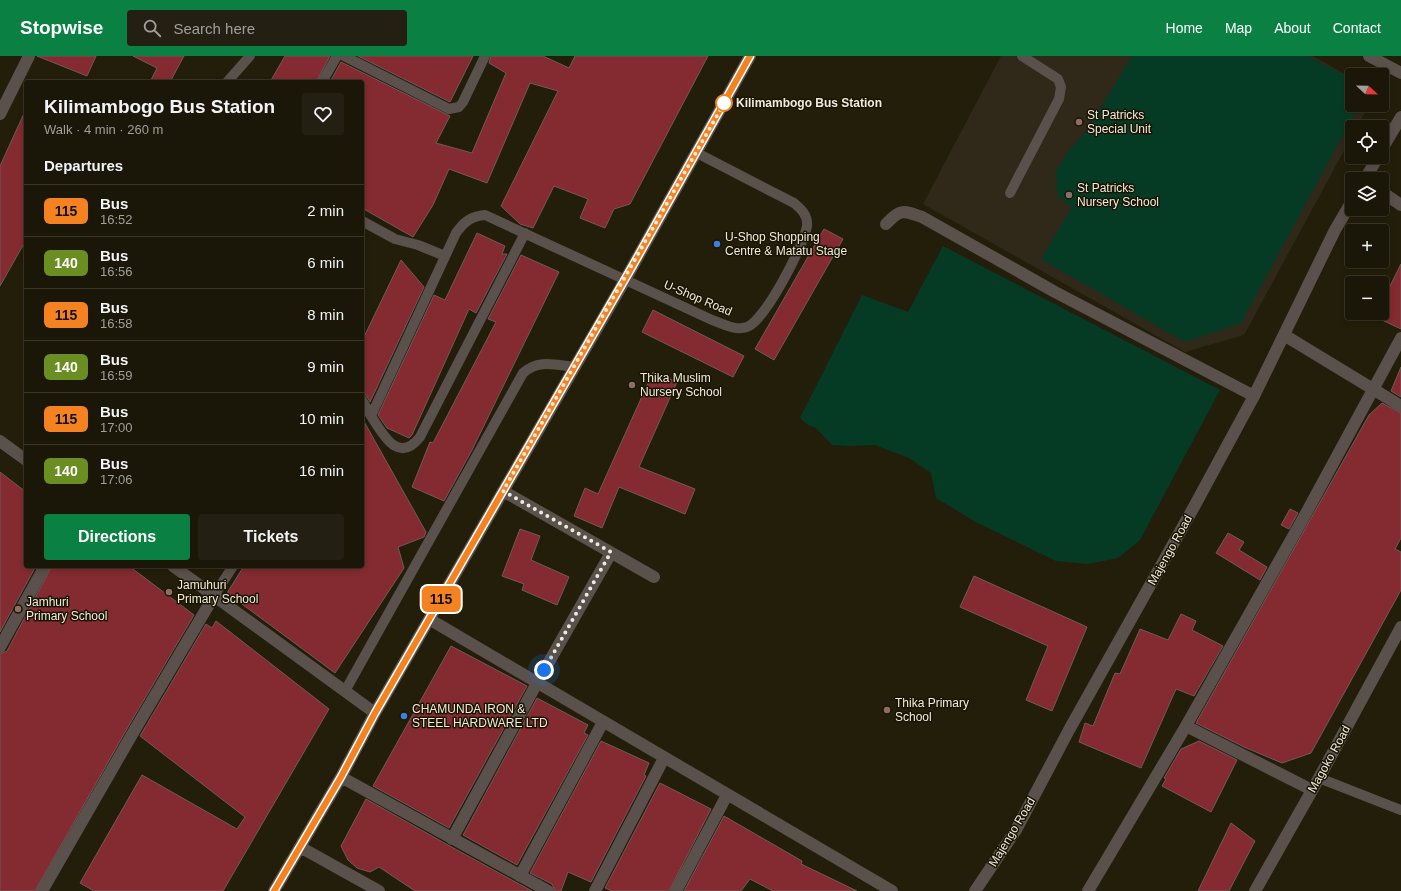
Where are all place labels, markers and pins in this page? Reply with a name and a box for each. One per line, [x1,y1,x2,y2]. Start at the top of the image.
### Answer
marker: Kilimambogo Bus Station [715,94,733,112]
place label: Kilimambogo Bus Station [736,96,882,110]
place label: St Patricks Special Unit [1087,108,1152,136]
marker: St Patricks Special Unit [1074,117,1084,127]
place label: St Patricks Nursery School [1077,181,1159,209]
marker: St Patricks Nursery School [1064,190,1074,200]
place label: U-Shop Shopping Centre & Matatu Stage [725,230,847,258]
marker: U-Shop Shopping Centre & Matatu Stage [712,239,722,249]
place label: Thika Muslim Nursery School [640,371,722,399]
marker: Thika Muslim Nursery School [627,380,637,390]
place label: Jamuhuri Primary School [177,578,258,606]
marker: Jamuhuri Primary School [164,587,174,597]
place label: Jamhuri Primary School [26,595,107,623]
marker: Jamhuri Primary School [13,604,23,614]
place label: Thika Primary School [895,696,969,724]
place label: CHAMUNDA IRON & STEEL HARDWARE LTD [412,702,548,730]
marker: Thika Primary School [882,705,892,715]
marker: CHAMUNDA IRON & STEEL HARDWARE LTD [399,711,409,721]

